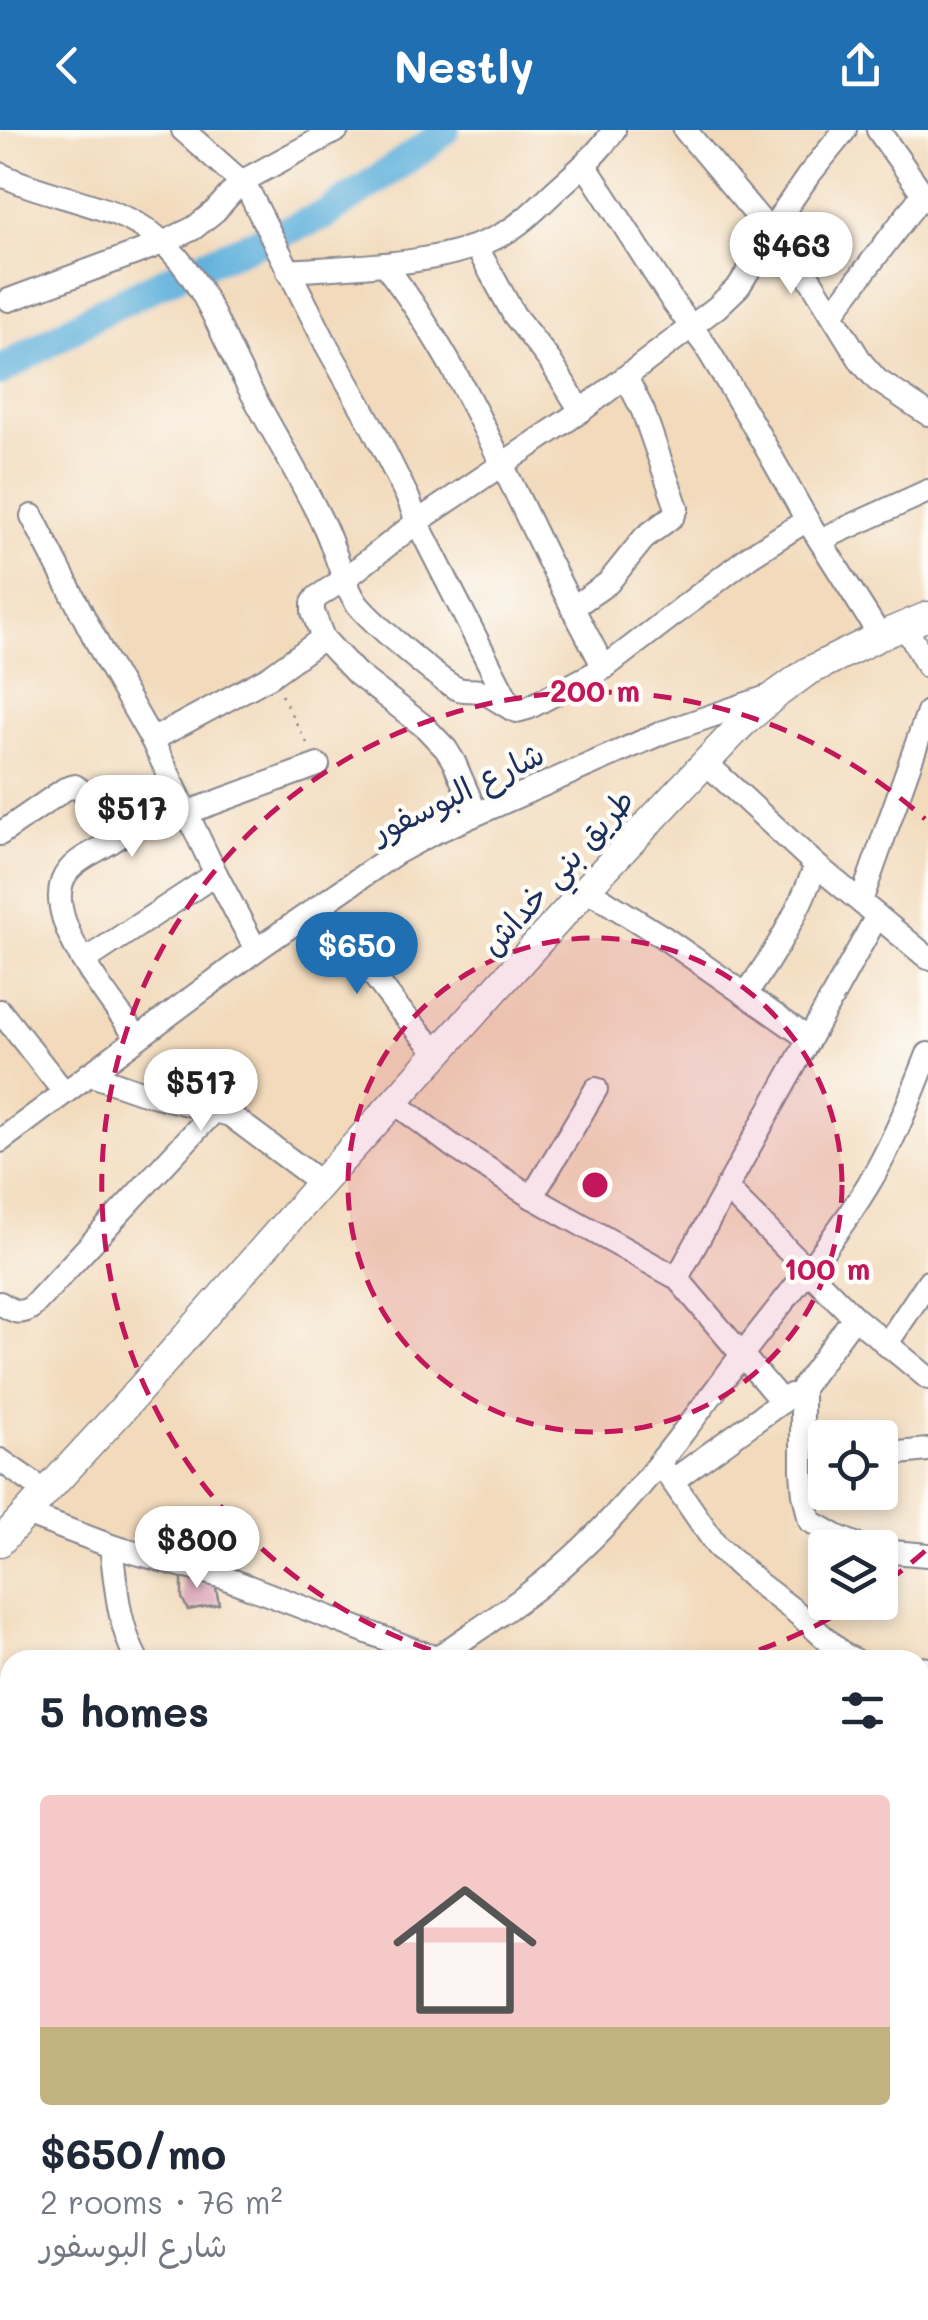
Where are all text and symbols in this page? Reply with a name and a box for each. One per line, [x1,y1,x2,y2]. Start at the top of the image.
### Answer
text: Nestly [394,36,534,94]
icon: back [40,38,95,93]
icon: share [833,38,888,93]
pin: $463 [732,212,850,297]
text: $463 [752,223,830,265]
text: 200 m [550,670,640,710]
street label: شارع البوسفور [361,731,552,856]
pin: $517 [73,775,191,860]
street label: طريق بني خداش [470,779,649,969]
text: $517 [97,786,167,828]
pin: $650 [298,912,416,997]
text: $650 [318,923,396,965]
pin: $517 [142,1049,260,1134]
text: $517 [166,1060,236,1102]
centre of rings [577,1167,613,1203]
text: 100 m [784,1248,870,1288]
map controls [808,1420,898,1620]
button: locate [808,1420,898,1510]
pin: $800 [138,1506,256,1591]
text: $800 [157,1517,237,1559]
button: layers [808,1530,898,1620]
text: 5 homes [40,1683,209,1738]
icon: filters [835,1683,890,1738]
icon: home [375,1860,555,2040]
text: $650/mo [40,2125,226,2180]
text: 2 rooms · 76 m² [40,2180,283,2222]
text: شارع البوسفور [40,2223,227,2265]

